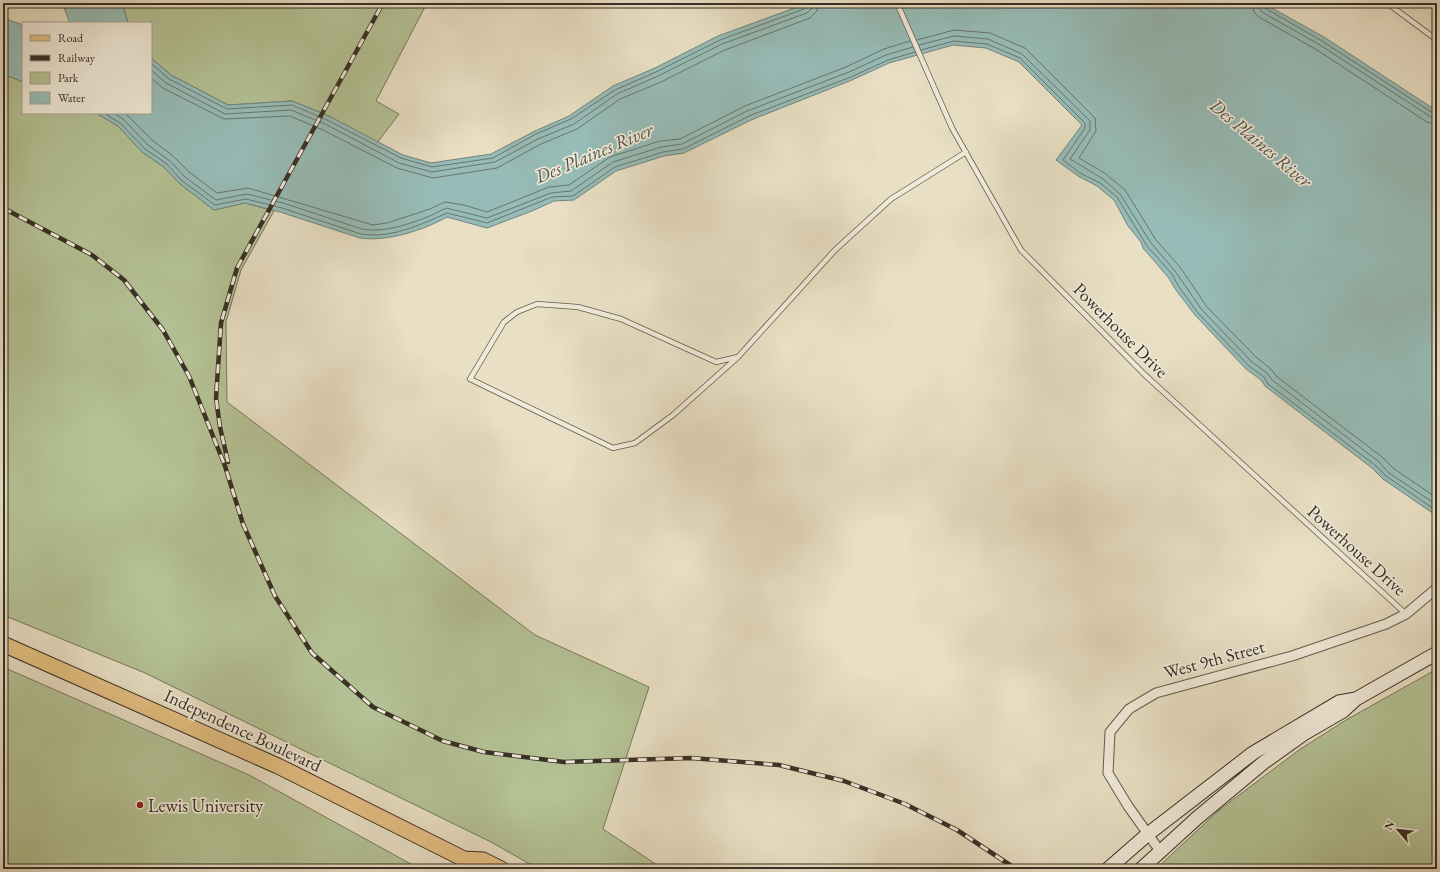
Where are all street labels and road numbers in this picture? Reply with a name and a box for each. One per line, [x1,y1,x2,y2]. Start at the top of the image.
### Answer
street label: Powerhouse Drive [1069,278,1173,382]
street label: Powerhouse Drive [1303,500,1411,600]
street label: West 9th Street [1161,634,1267,684]
street label: Independence Boulevard [161,683,326,777]

